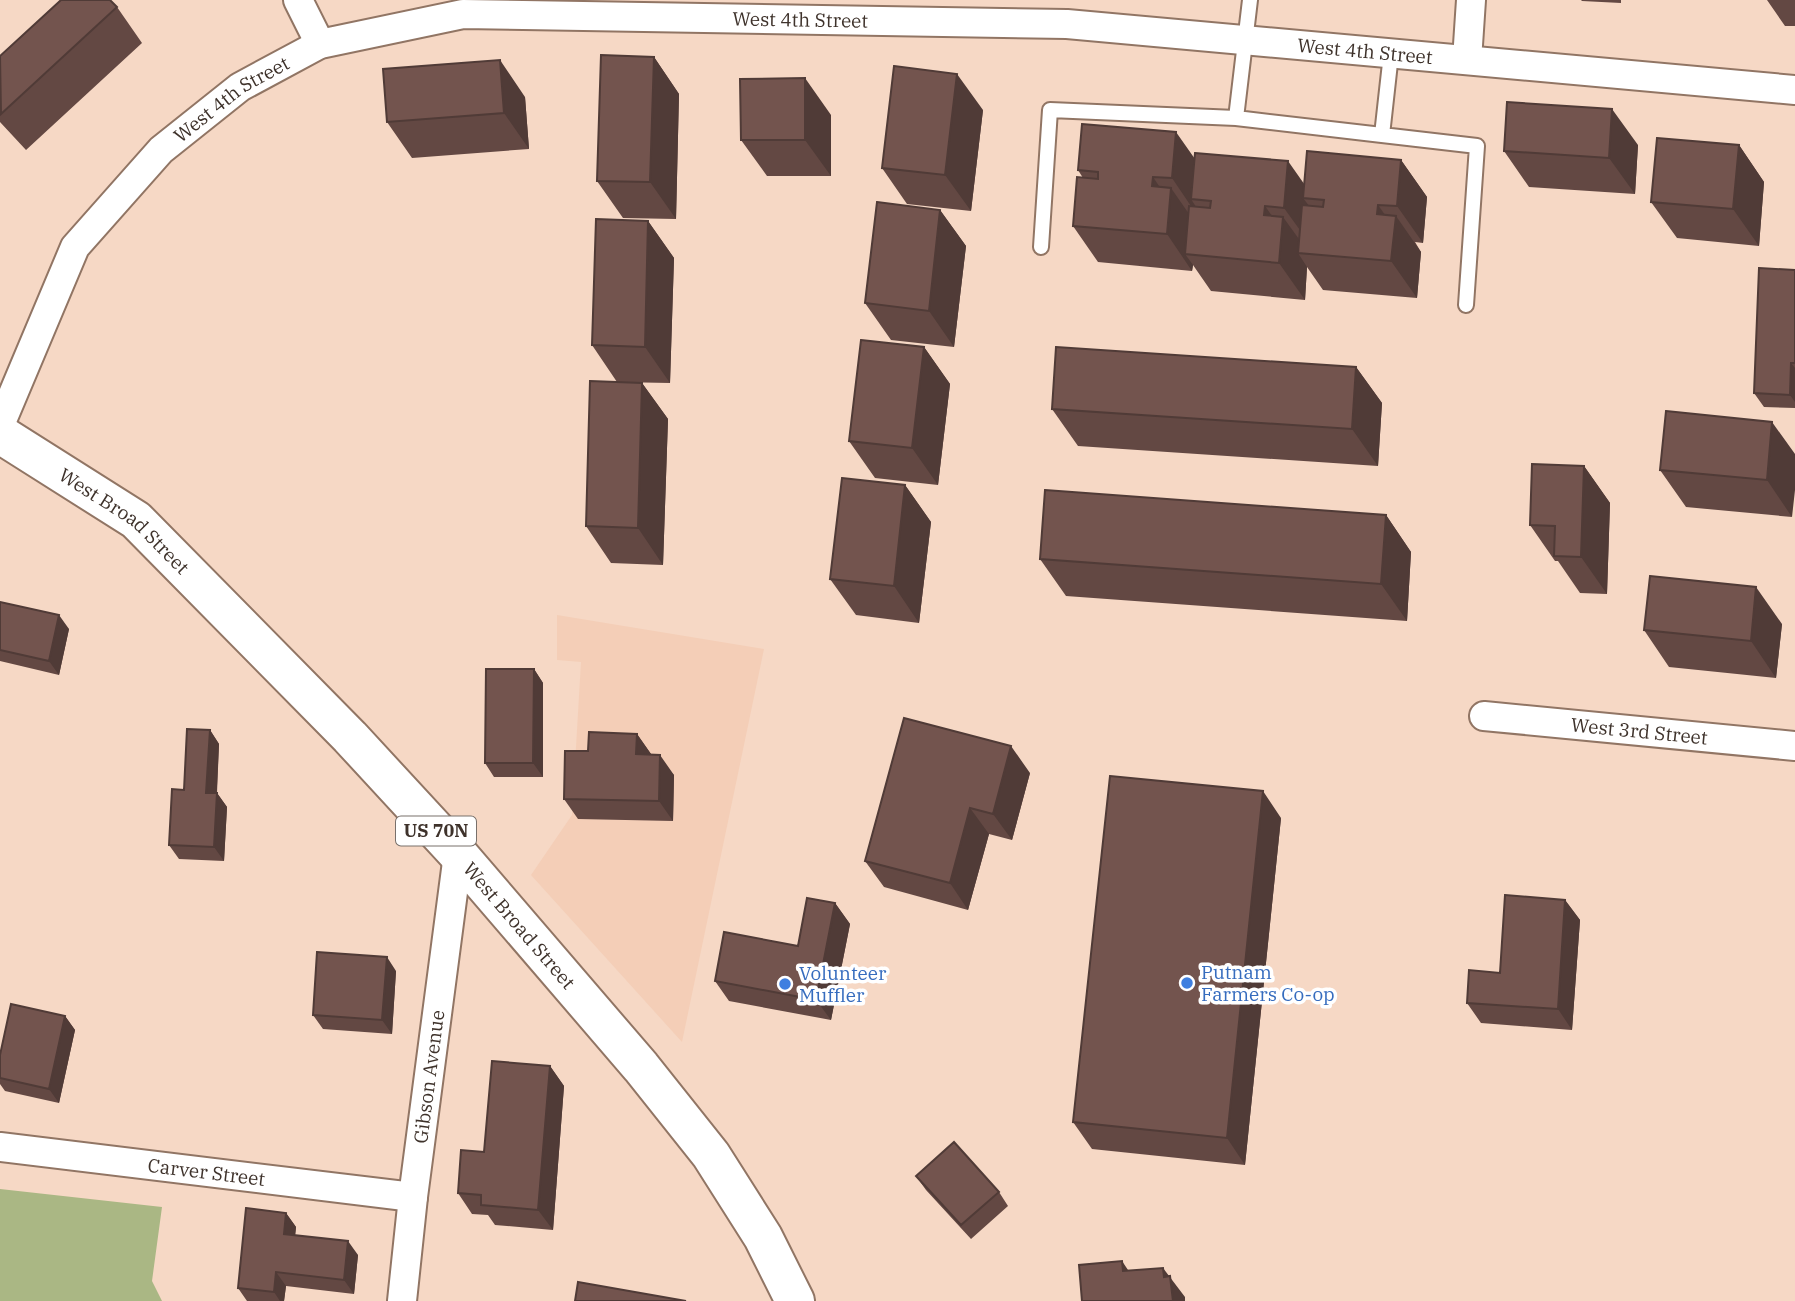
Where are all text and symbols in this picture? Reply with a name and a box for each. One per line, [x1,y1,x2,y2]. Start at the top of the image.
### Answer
street label: West 4th Street [732,6,869,33]
street label: West 4th Street [1296,33,1434,69]
street label: West 4th Street [169,51,294,147]
street label: West Broad Street [54,462,195,579]
street label: West 3rd Street [1570,712,1709,750]
road number: US 70N [396,816,476,846]
street label: West Broad Street [458,857,581,994]
place label: Putnam Farmers Co-op [1201,960,1335,1006]
place label: Volunteer Muffler [799,961,887,1007]
marker: Putnam Farmers Co-op [1179,975,1195,991]
marker: Volunteer Muffler [777,976,793,992]
street label: Gibson Avenue [408,1008,449,1145]
street label: Carver Street [147,1153,267,1191]

